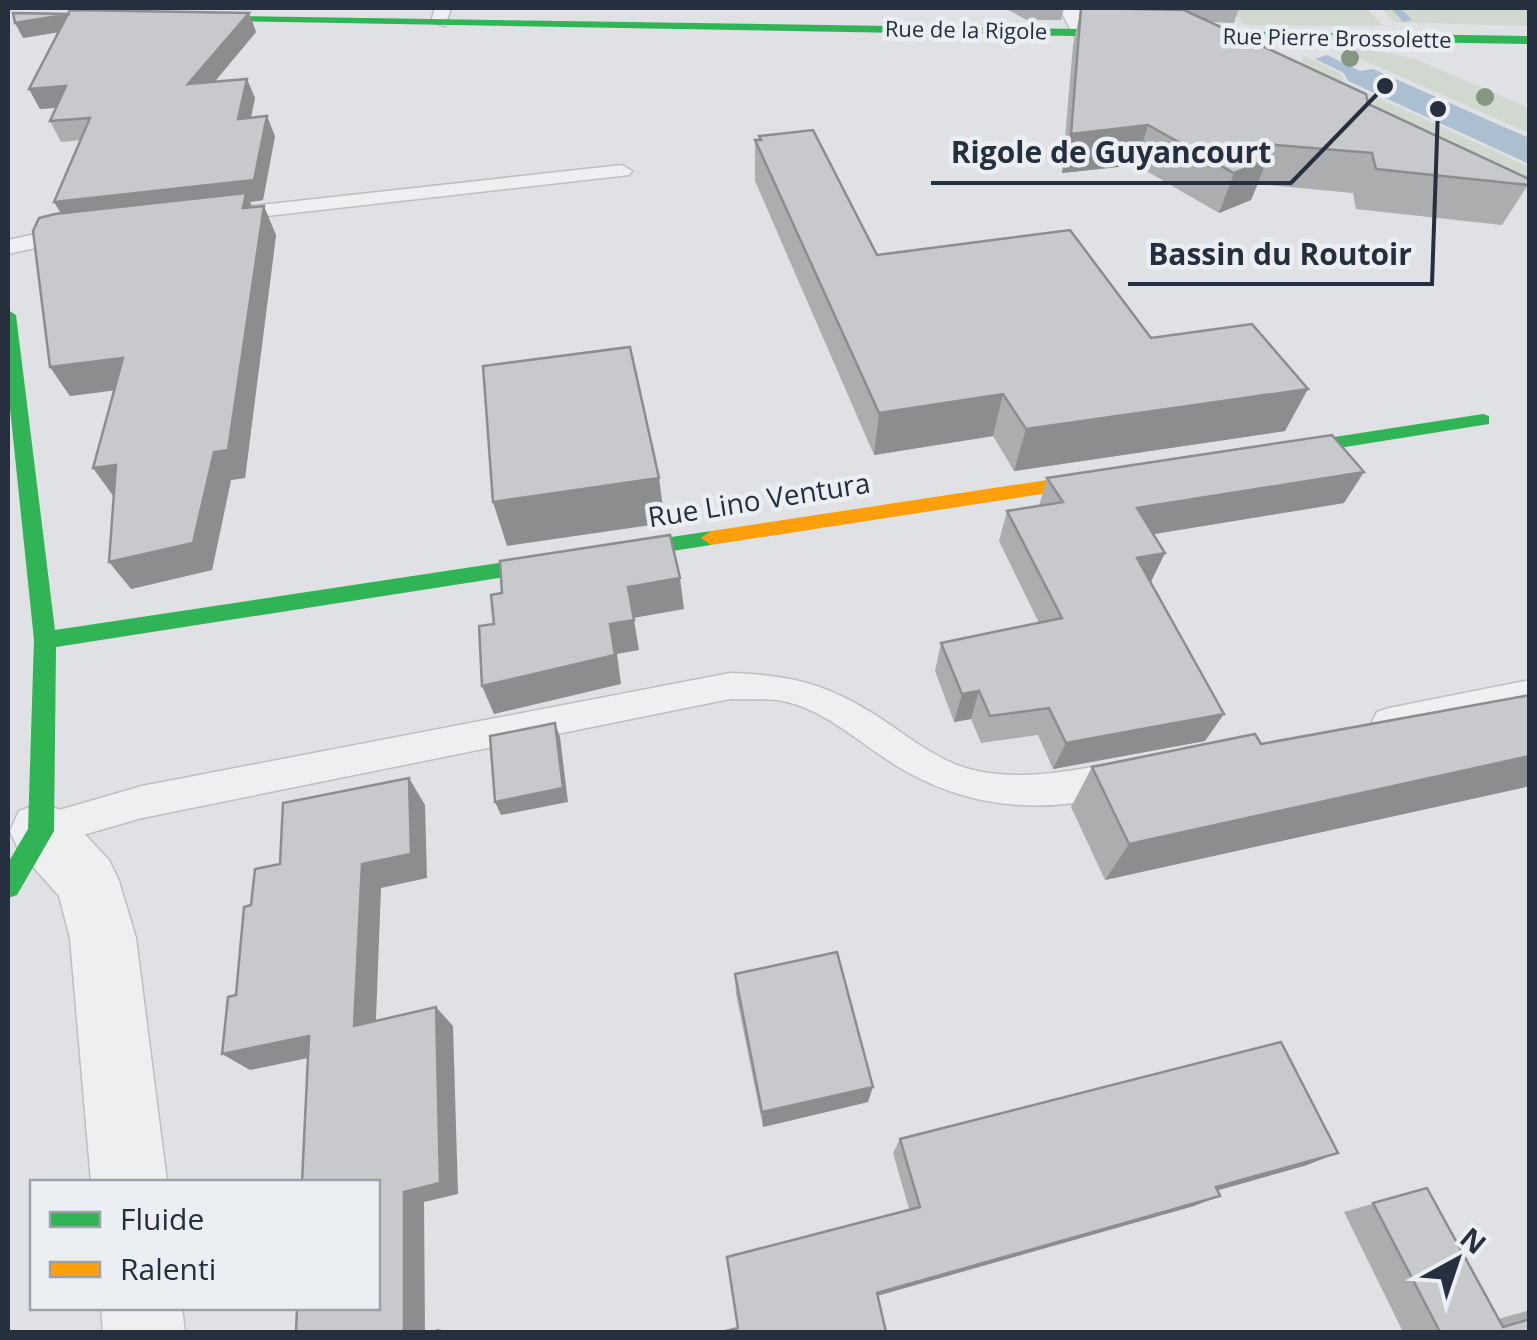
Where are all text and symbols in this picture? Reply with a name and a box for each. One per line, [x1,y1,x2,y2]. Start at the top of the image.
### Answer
street label: Rue de la Rigole [885,13,1047,45]
street label: Rue Pierre Brossolette [1222,20,1452,54]
callout: Rigole de Guyancourt [931,123,1291,183]
text: Rigole de Guyancourt [951,131,1271,172]
callout: Bassin du Routoir [1128,224,1432,284]
text: Bassin du Routoir [1148,233,1412,274]
street label: Rue Lino Ventura [645,463,873,535]
legend [30,1180,380,1310]
text: Fluide [120,1198,204,1239]
north arrow [1407,1210,1507,1310]
text: N [1453,1218,1495,1262]
text: Ralenti [120,1248,216,1289]

